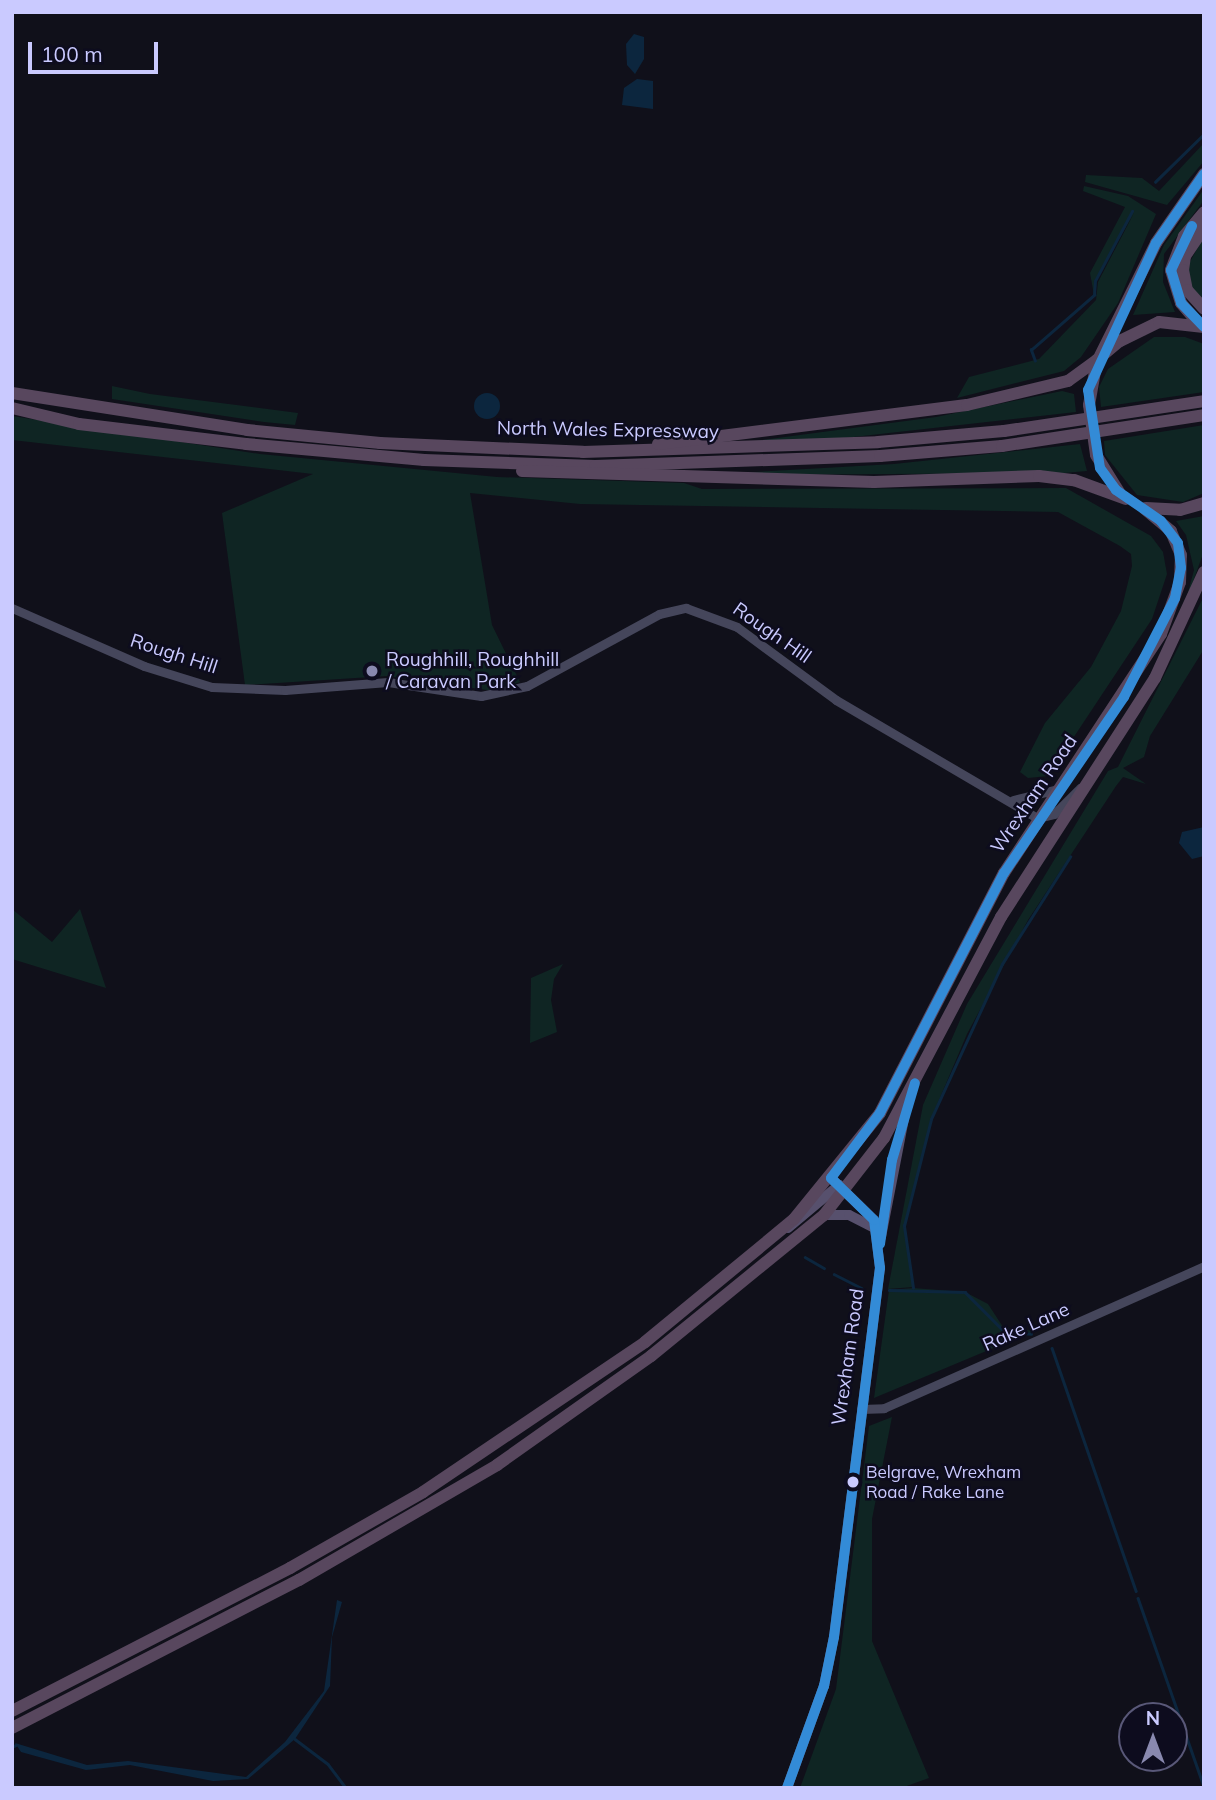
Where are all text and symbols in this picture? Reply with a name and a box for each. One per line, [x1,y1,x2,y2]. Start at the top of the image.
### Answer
scale bar [32,28,161,72]
text: 100 m [41,41,103,67]
street label: North Wales Expressway [497,417,719,443]
street label: Rough Hill [728,598,816,668]
street label: Rough Hill [127,629,221,679]
place label: Roughhill, Roughhill / Caravan Park [386,649,559,693]
marker: Roughhill, Roughhill / Caravan Park [364,663,380,679]
street label: Wrexham Road [986,730,1082,858]
street label: Wrexham Road [827,1287,869,1427]
street label: Rake Lane [979,1298,1073,1356]
place label: Belgrave, Wrexham Road / Rake Lane [866,1462,1021,1502]
marker: Belgrave, Wrexham Road / Rake Lane [846,1475,860,1489]
north arrow [1118,1702,1188,1772]
text: N [1146,1706,1160,1730]

